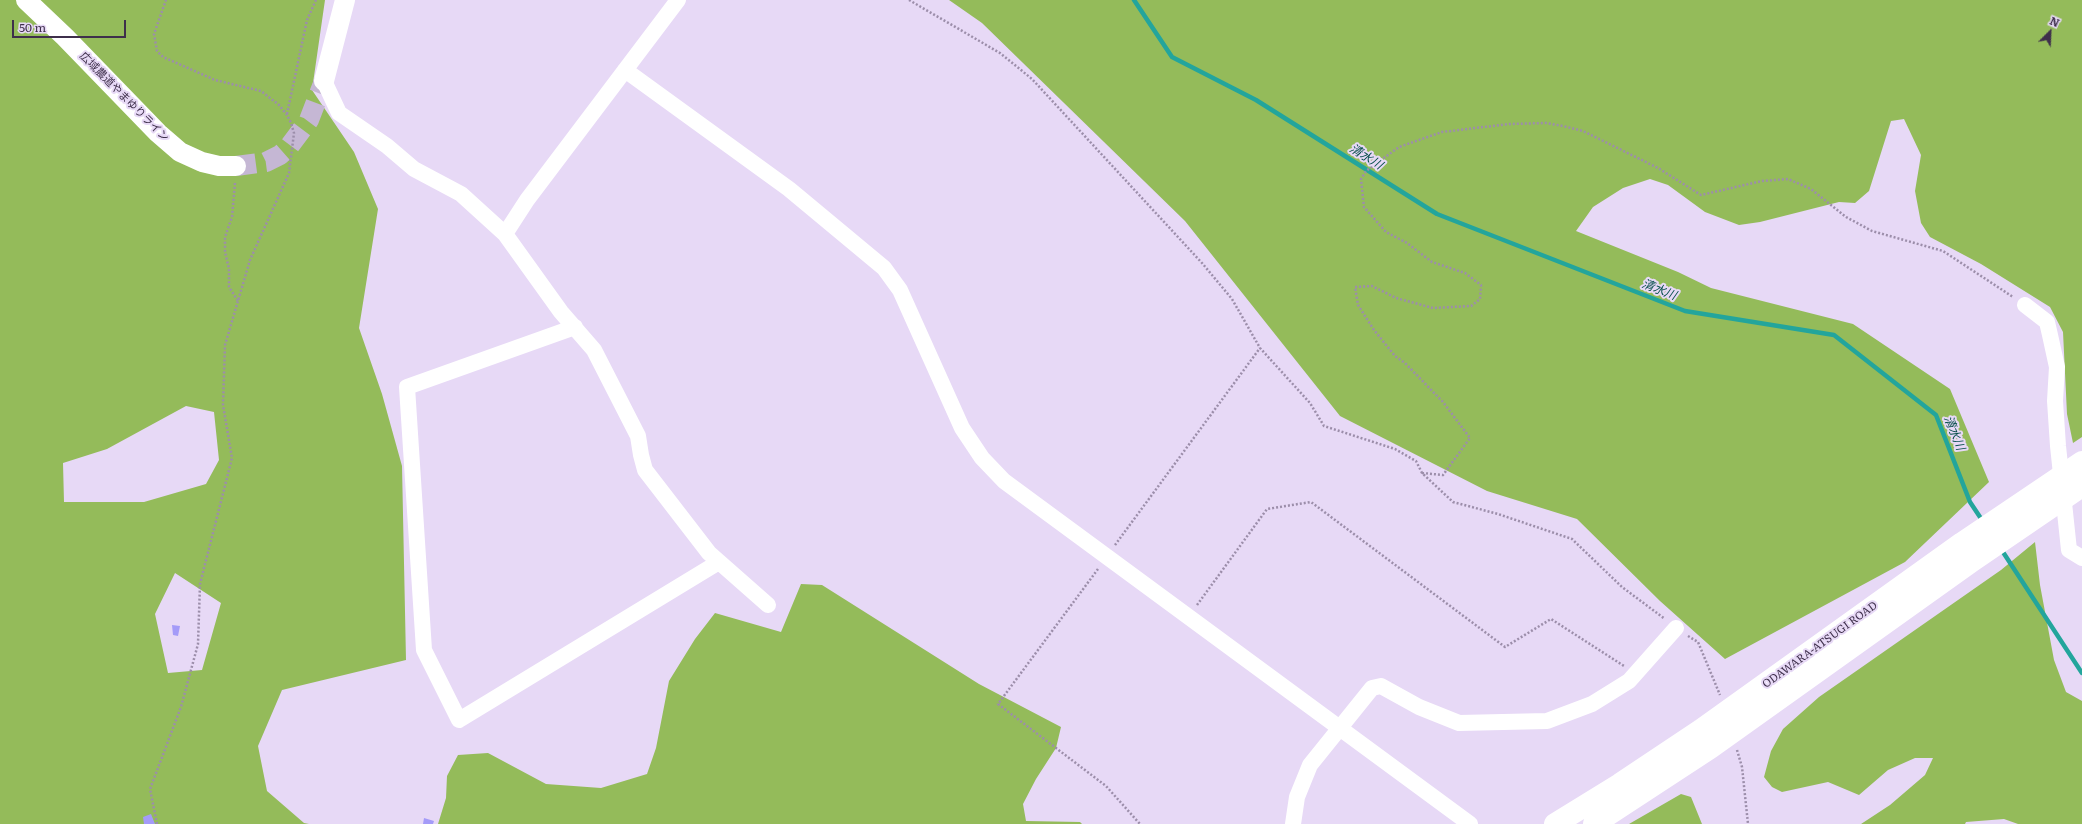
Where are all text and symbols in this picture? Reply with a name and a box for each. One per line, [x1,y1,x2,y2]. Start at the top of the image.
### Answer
scale bar [14,12,128,38]
north arrow [2030,12,2070,52]
text: N [2047,12,2062,30]
text: 50 m [19,18,46,36]
street label: 広域農道やまゆりライン [77,50,171,144]
water label: 清水川 [1347,141,1385,173]
water label: 清水川 [1640,277,1678,303]
water label: 清水川 [1941,414,1967,452]
street label: ODAWARA-ATSUGI ROAD [1760,599,1880,691]

